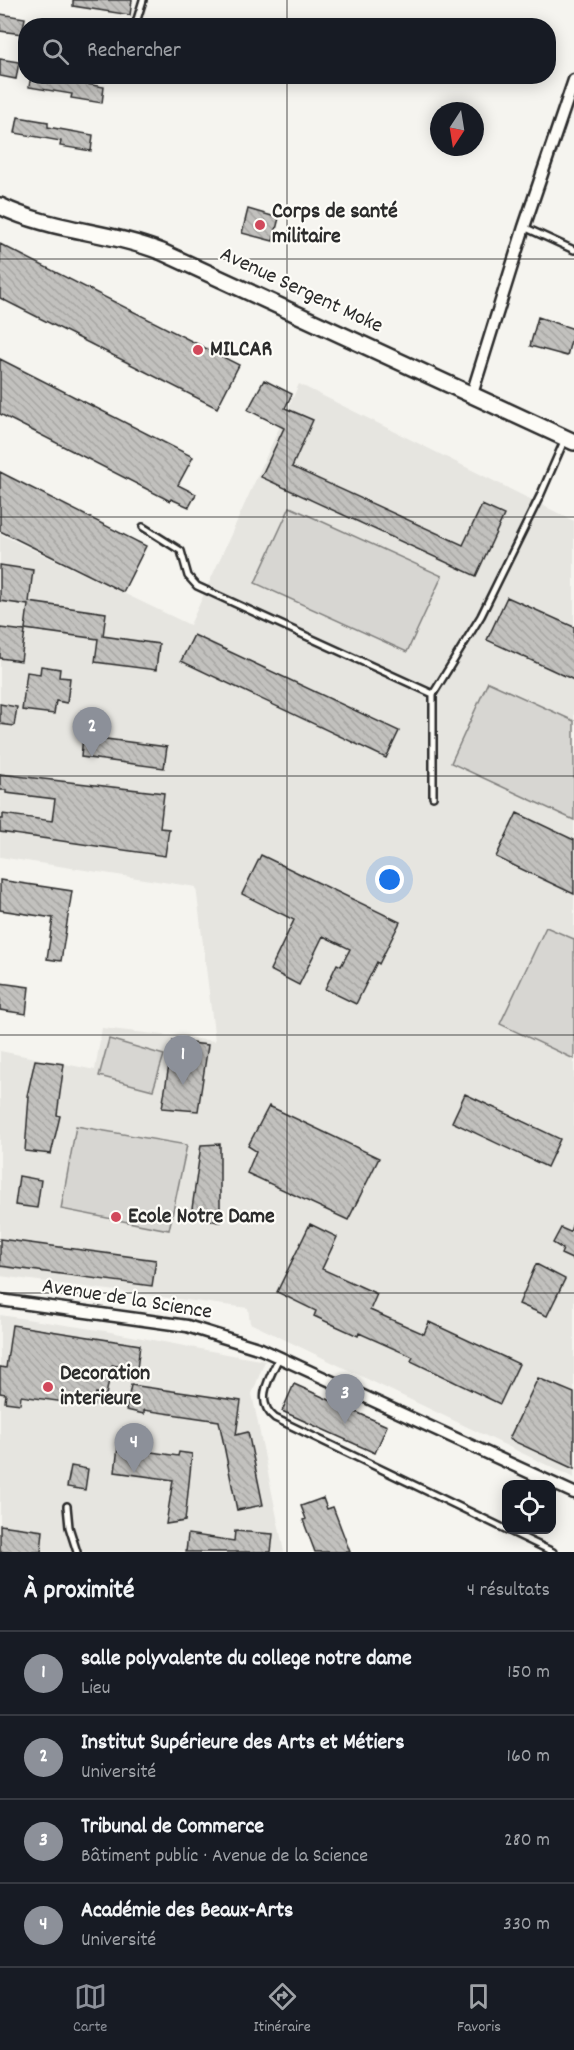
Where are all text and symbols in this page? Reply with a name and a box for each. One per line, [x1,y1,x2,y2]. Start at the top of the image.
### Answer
search box [18,18,556,84]
icon: search [39,35,72,68]
text: Rechercher [87,36,181,67]
north arrow [430,102,484,156]
place label: Corps de santé militaire [272,197,398,253]
marker: Corps de santé militaire [253,218,267,232]
street label: Avenue Sergent Moke [214,240,388,342]
place label: MILCAR [210,335,273,366]
marker: MILCAR [191,343,205,357]
pin: 2 [72,708,112,757]
your location [375,865,404,894]
pin: 1 [164,1036,202,1085]
place label: Ecole Notre Dame [128,1202,275,1233]
marker: Ecole Notre Dame [109,1210,123,1224]
street label: Avenue de la Science [40,1271,214,1329]
place label: Decoration interieure [60,1359,150,1415]
pin: 3 [326,1374,364,1424]
marker: Decoration interieure [41,1380,55,1394]
pin: 4 [114,1424,154,1473]
map controls [502,1480,556,1534]
button: locate [502,1480,556,1534]
text: À proximité [24,1573,134,1610]
text: 4 résultats [467,1577,550,1605]
text: salle polyvalente du college notre dame [81,1644,412,1675]
text: 1 [41,1659,46,1687]
text: 150 m [507,1659,550,1687]
text: Lieu [81,1675,110,1703]
text: Institut Supérieure des Arts et Métiers [81,1728,405,1759]
text: 2 [39,1743,48,1771]
text: 160 m [507,1743,550,1771]
text: Université [81,1759,156,1787]
text: Tribunal de Commerce [81,1812,264,1843]
text: 3 [39,1827,48,1855]
text: 280 m [504,1827,550,1855]
text: Bâtiment public · Avenue de la Science [81,1843,368,1871]
text: Académie des Beaux-Arts [81,1896,293,1927]
text: 4 [39,1911,48,1939]
text: 330 m [503,1911,550,1939]
text: Université [81,1927,156,1955]
tab: Carte [73,1980,107,2039]
tab: Itinéraire [253,1980,311,2039]
tab: Favoris [457,1980,501,2039]

